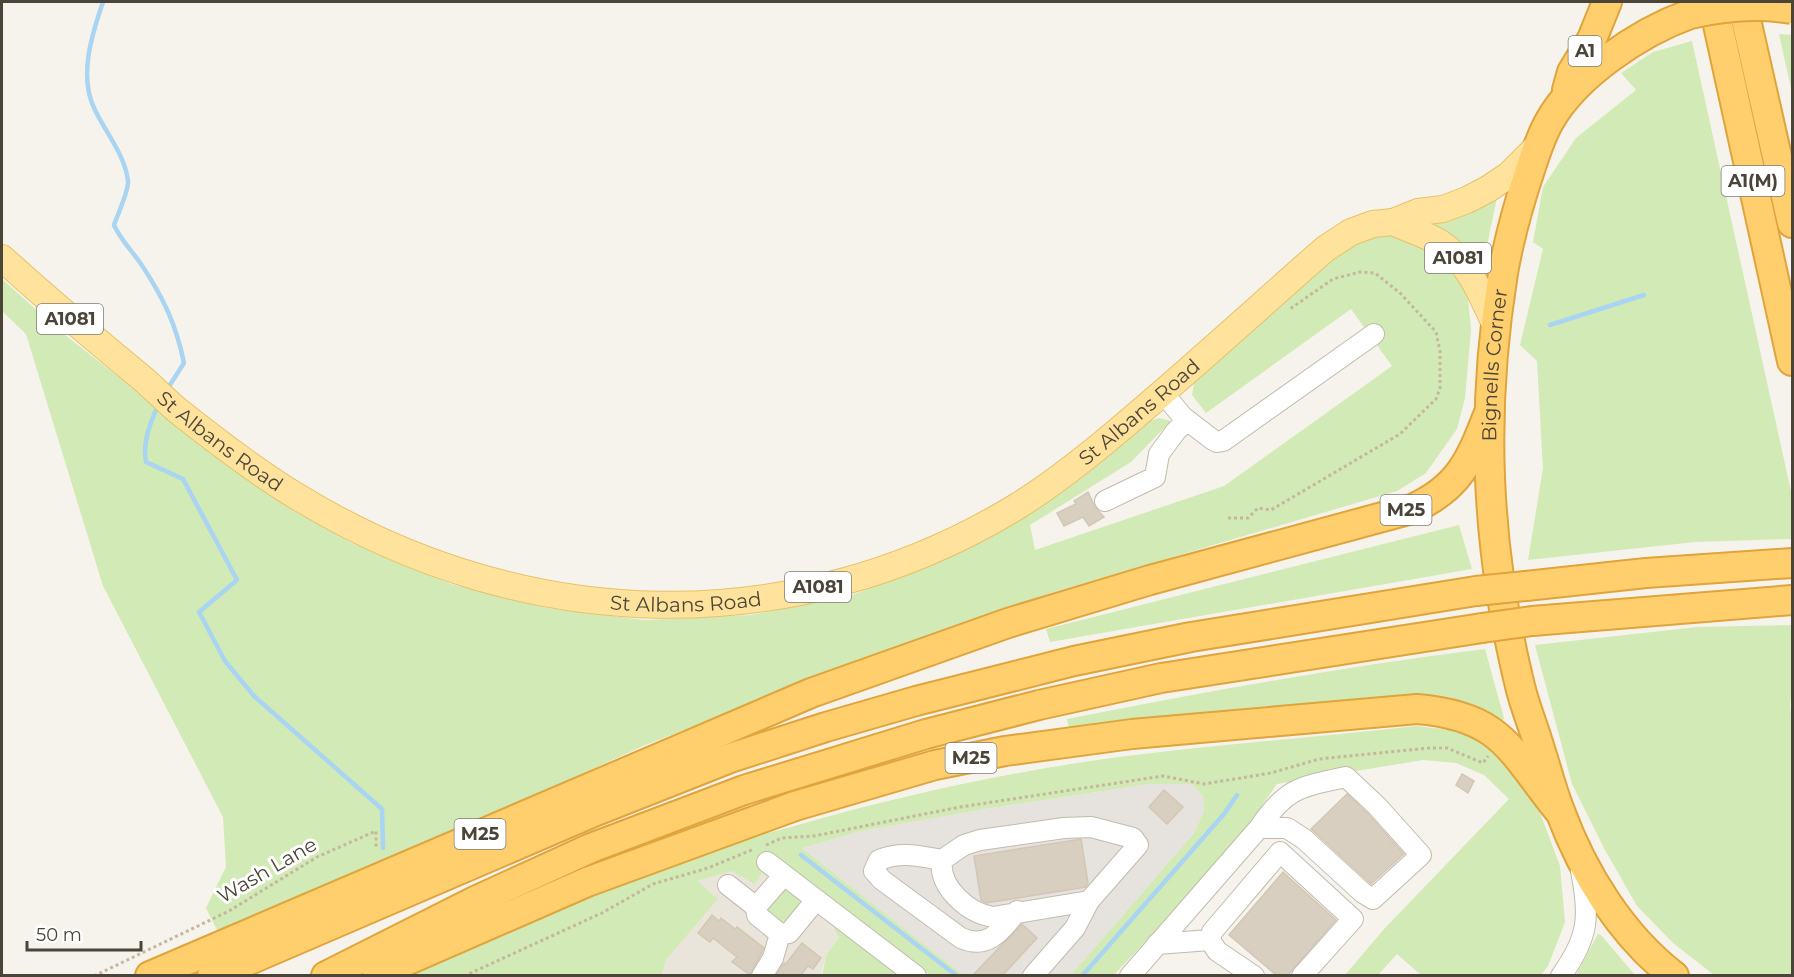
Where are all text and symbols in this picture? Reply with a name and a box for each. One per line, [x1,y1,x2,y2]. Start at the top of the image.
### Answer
road number: A1 [1568,36,1602,66]
road number: A1(M) [1722,166,1784,196]
road number: A1081 [1425,243,1491,273]
street label: Bignells Corner [1477,287,1512,442]
road number: A1081 [37,304,103,334]
street label: St Albans Road [1074,354,1205,470]
street label: St Albans Road [152,386,287,497]
road number: M25 [1380,495,1432,525]
road number: A1081 [785,572,851,602]
street label: St Albans Road [609,587,763,617]
road number: M25 [946,743,996,773]
road number: M25 [454,819,506,849]
street label: Wash Lane [213,832,321,908]
scale bar [27,914,141,952]
text: 50 m [36,924,82,946]

